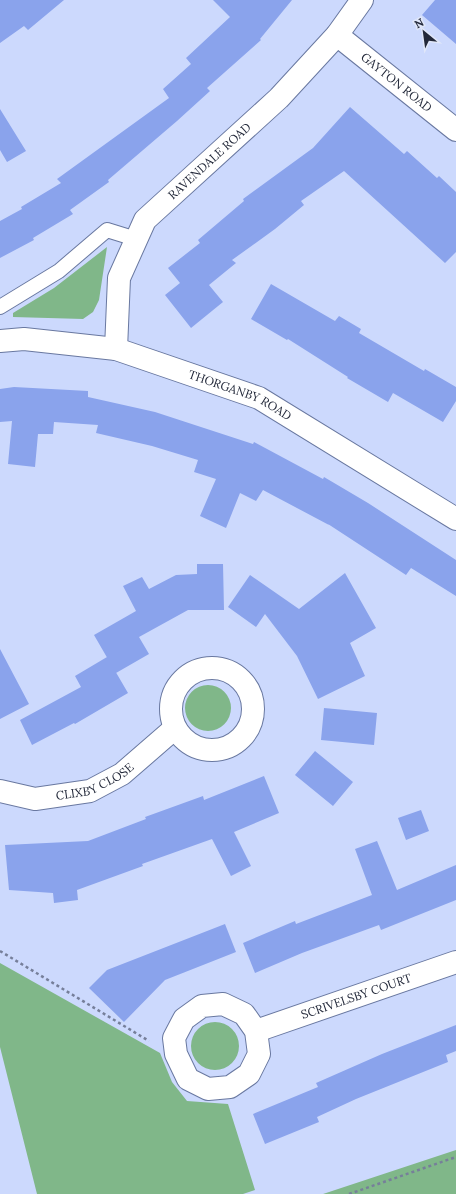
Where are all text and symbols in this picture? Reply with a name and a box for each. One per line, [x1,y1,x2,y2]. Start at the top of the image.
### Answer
north arrow [404,12,444,52]
text: N [412,15,427,31]
street label: GAYTON ROAD [358,49,435,115]
street label: RAVENDALE ROAD [165,119,254,202]
street label: THORGANBY ROAD [186,366,295,423]
street label: CLIXBY CLOSE [55,759,137,803]
street label: SCRIVELSBY COURT [299,970,414,1022]

